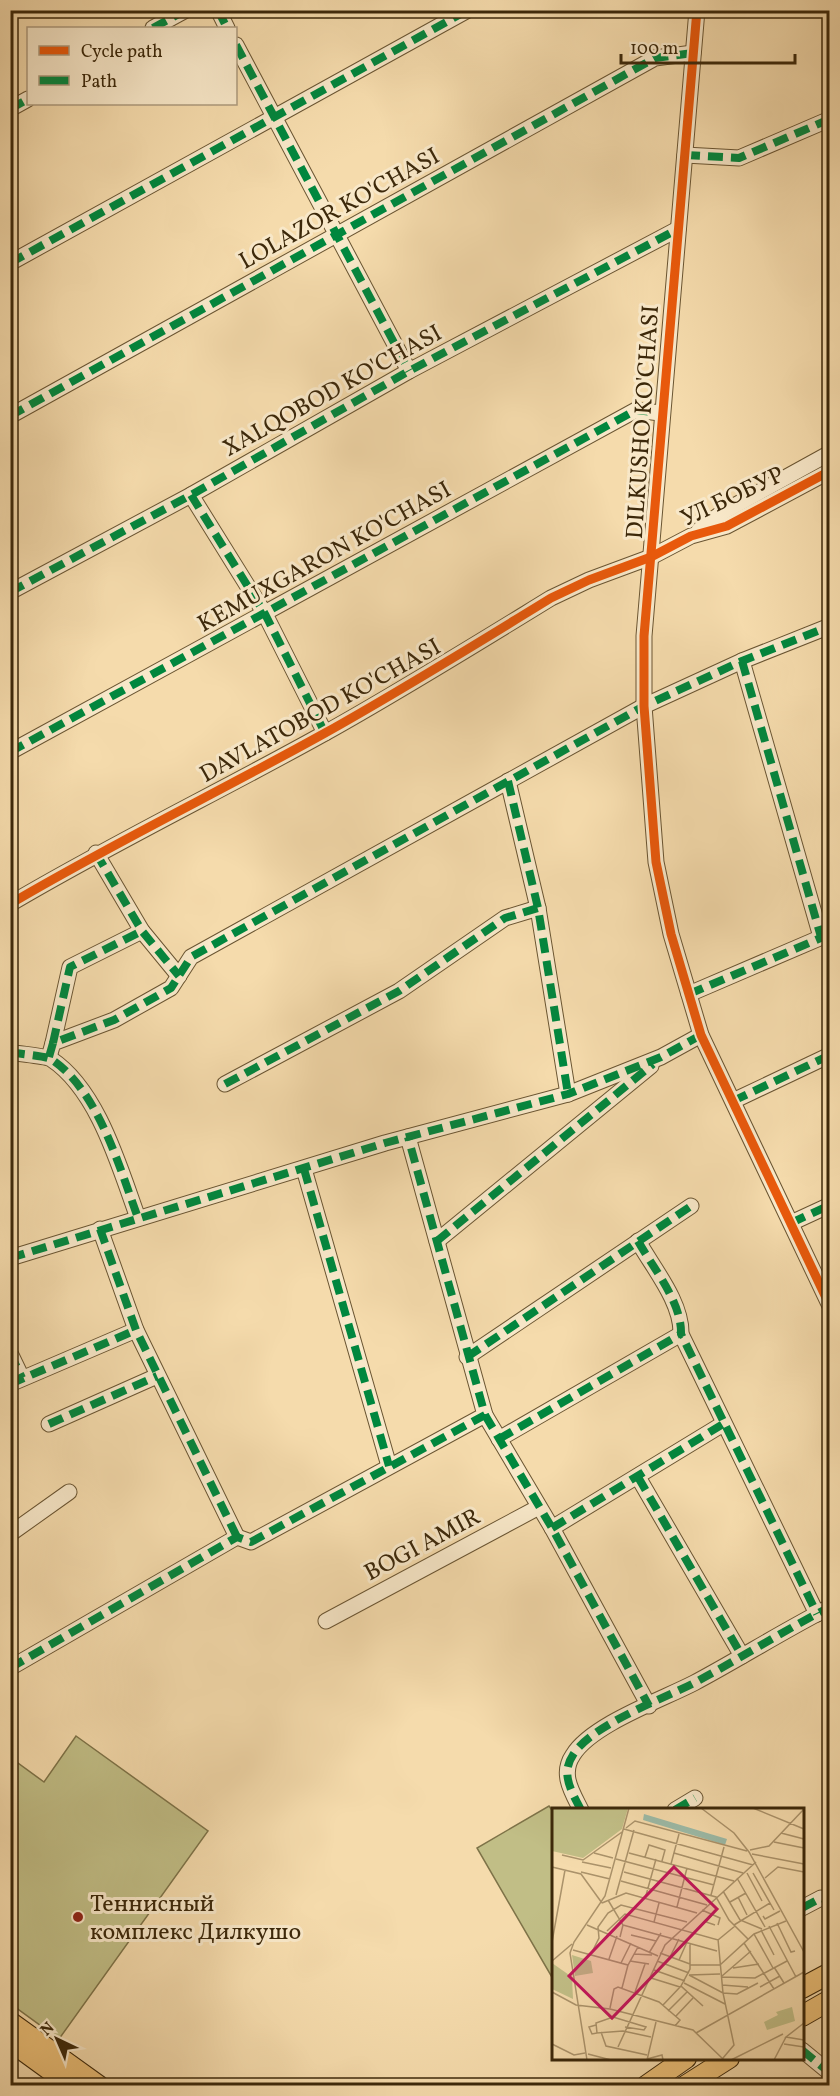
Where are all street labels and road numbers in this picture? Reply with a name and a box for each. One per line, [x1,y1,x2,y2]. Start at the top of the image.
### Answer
street label: LOLAZOR KO'CHASI [233,140,447,279]
street label: DILKUSHO KO'CHASI [619,304,669,540]
street label: XALQOBOD KO'CHASI [217,317,449,466]
street label: УЛ БОБУР [676,459,790,537]
street label: KEMUXGARON KO'CHASI [192,474,458,642]
street label: DAVLATOBOD KO'CHASI [194,631,448,792]
street label: BOGI AMIR [359,1501,487,1591]

